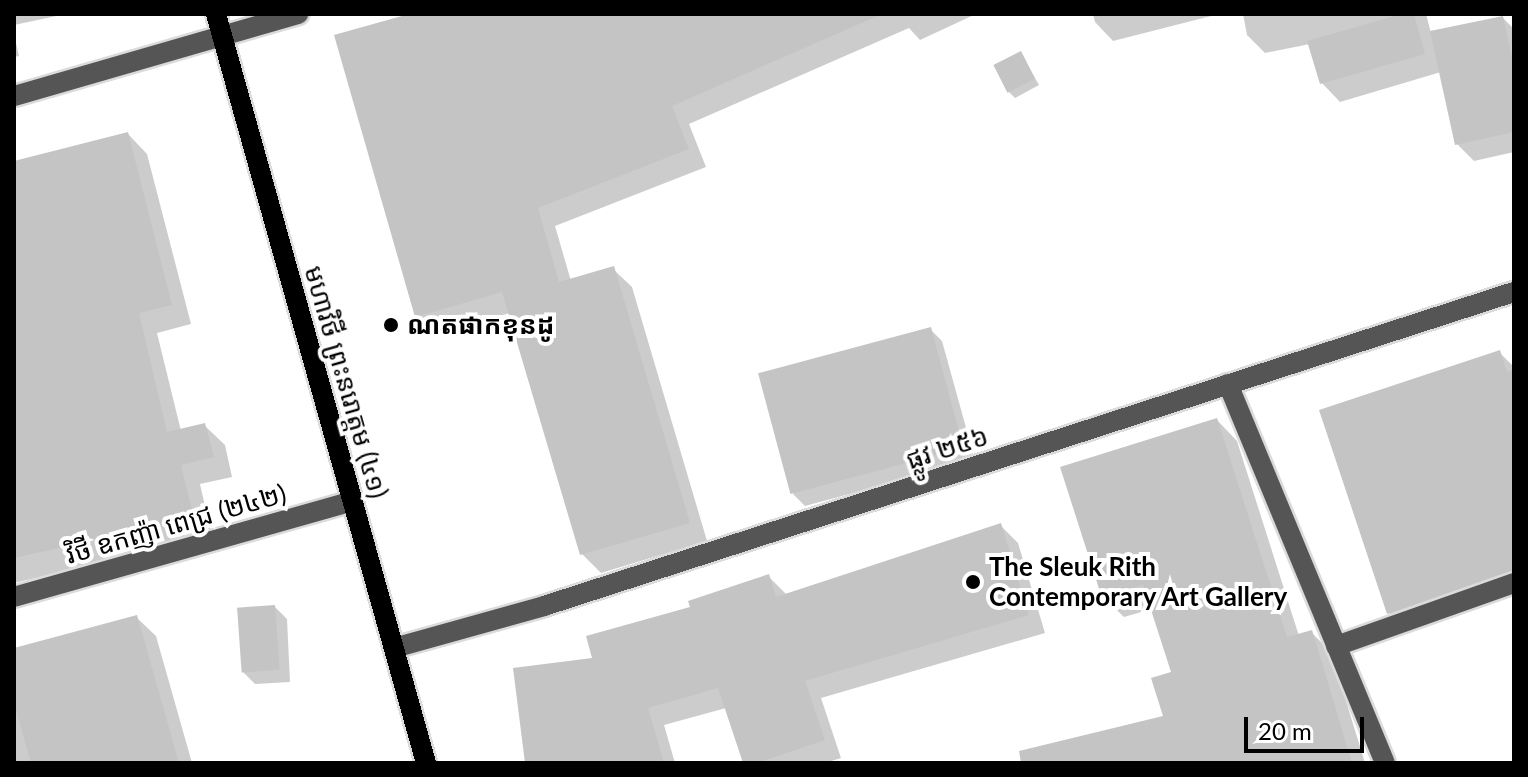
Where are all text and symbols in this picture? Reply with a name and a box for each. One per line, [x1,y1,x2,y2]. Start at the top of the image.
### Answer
street label: មហាវិថី ព្រះនរោត្តម (៤១) [298,262,394,502]
place label: ណតផាកខុនដូ [407,309,554,341]
marker: ណតផាកខុនដូ [382,316,400,334]
street label: ផ្លូវ ២៥៦ [902,420,992,476]
street label: វិថី ឧកញ៉ា ពេជ្រ (២៤២) [62,478,290,570]
place label: The Sleuk Rith Contemporary Art Gallery [989,551,1289,612]
marker: The Sleuk Rith Contemporary Art Gallery [964,573,982,591]
scale bar [1248,701,1368,751]
text: 20 m [1258,716,1312,745]

